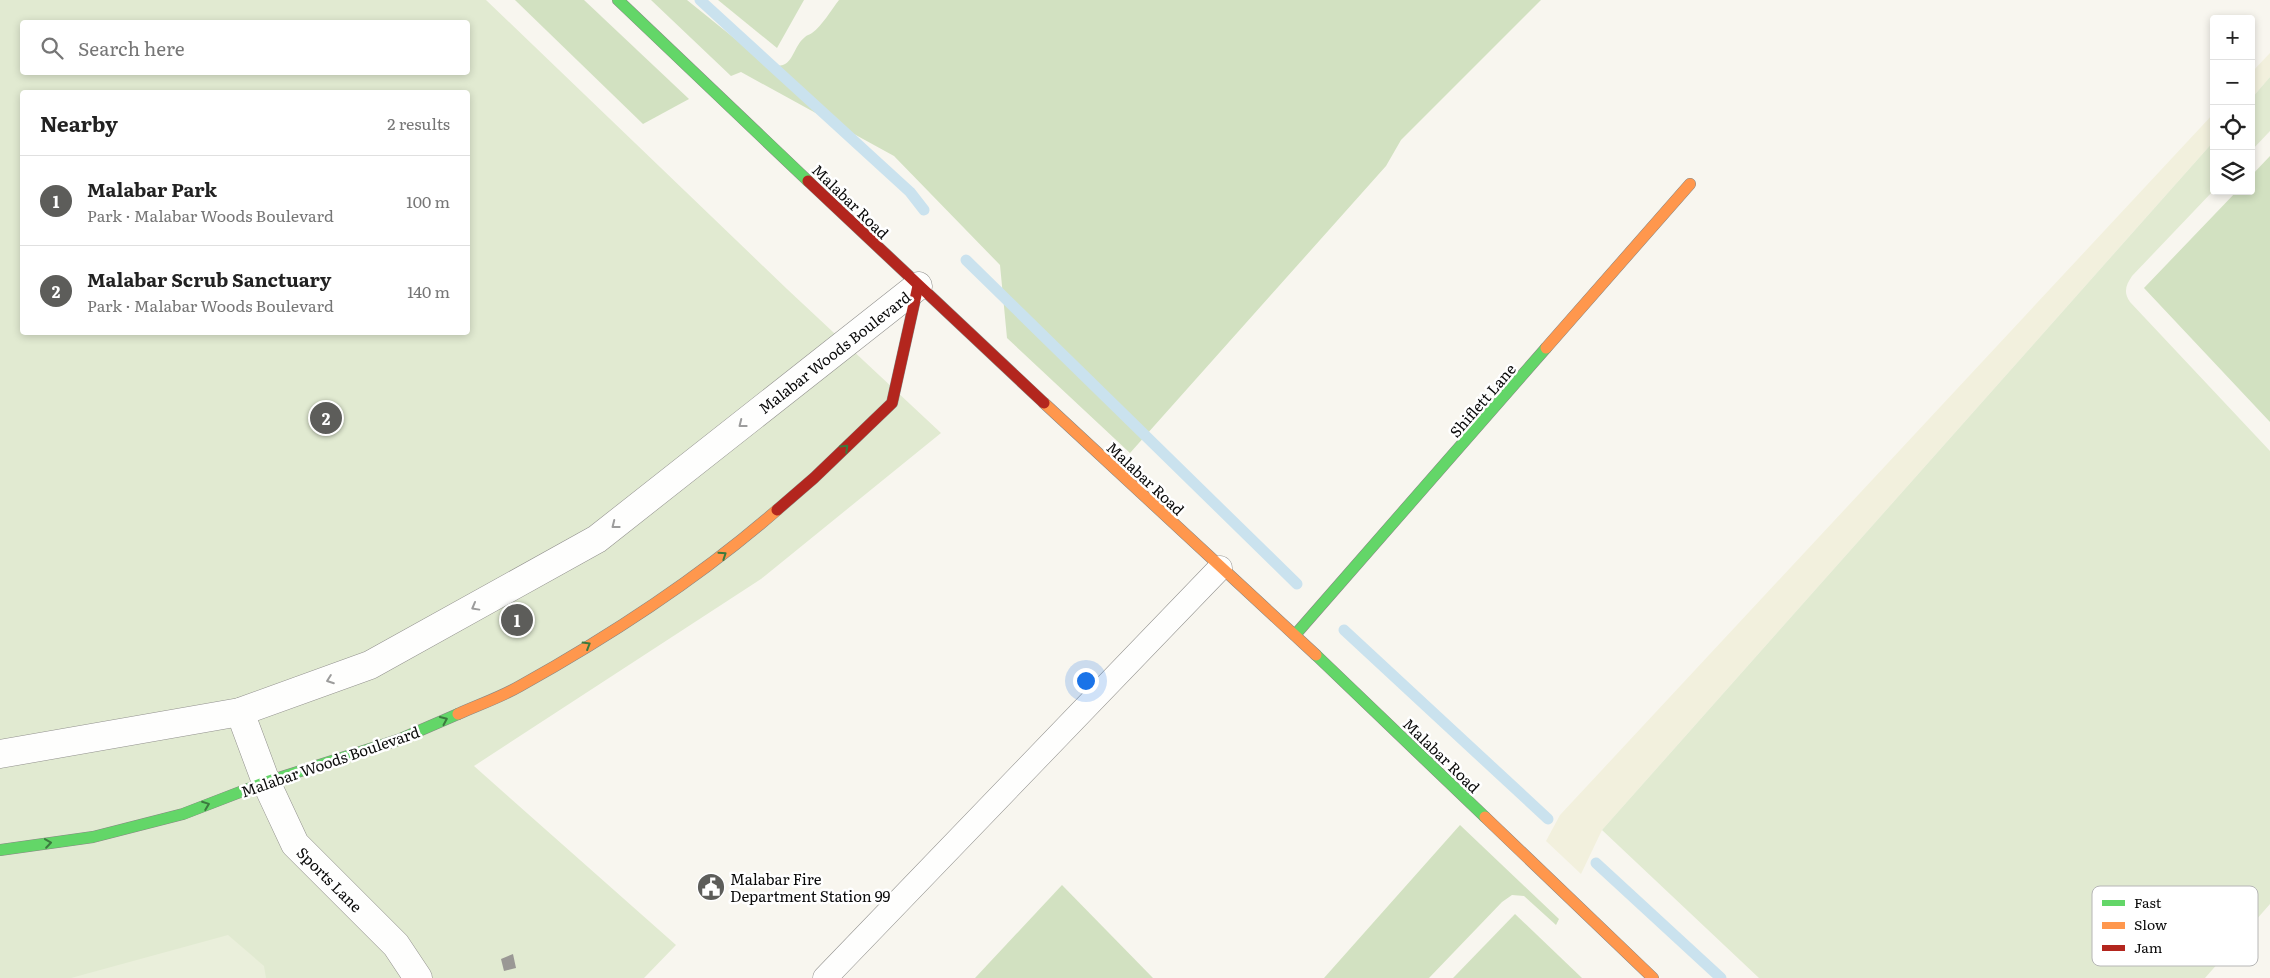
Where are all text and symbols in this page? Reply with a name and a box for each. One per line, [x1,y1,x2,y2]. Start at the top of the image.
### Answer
map controls [2210,15,2255,195]
button: + [2210,15,2255,60]
search box [20,20,470,75]
icon: search [38,34,66,62]
text: Search here [78,34,185,62]
button: − [2210,60,2255,105]
button: locate [2210,105,2255,150]
text: Nearby [40,107,118,138]
text: 2 results [387,111,450,135]
button: layers [2210,150,2255,195]
street label: Malabar Road [807,158,895,244]
text: Malabar Park [87,175,217,203]
text: 1 [53,189,59,213]
text: 100 m [406,189,450,213]
text: Park · Malabar Woods Boulevard [87,203,334,227]
text: Malabar Scrub Sanctuary [87,265,331,293]
text: 2 [52,279,60,303]
text: 140 m [407,279,450,303]
street label: Malabar Woods Boulevard [753,285,915,419]
text: Park · Malabar Woods Boulevard [87,293,334,317]
street label: Shiflett Lane [1443,358,1521,442]
pin: 2 [310,399,342,437]
one-way arrow [739,419,748,427]
street label: Malabar Road [1102,436,1190,520]
one-way arrow [839,445,848,454]
one-way arrow [611,520,620,529]
one-way arrow [717,552,727,561]
one-way arrow [471,601,480,611]
pin: 1 [501,601,533,639]
one-way arrow [582,641,591,651]
your location [1073,668,1099,694]
one-way arrow [326,674,334,684]
street label: Malabar Road [1398,712,1486,798]
one-way arrow [439,715,448,726]
street label: Malabar Woods Boulevard [238,720,422,802]
one-way arrow [201,801,210,812]
one-way arrow [44,839,53,849]
street label: Sports Lane [292,841,368,917]
place label: Malabar Fire Department Station 99 [730,867,891,907]
public building icon: Malabar Fire Department Station 99 [696,872,726,902]
legend [2092,886,2258,966]
text: Fast [2134,892,2162,912]
text: Slow [2134,914,2167,934]
text: Jam [2134,937,2163,957]

